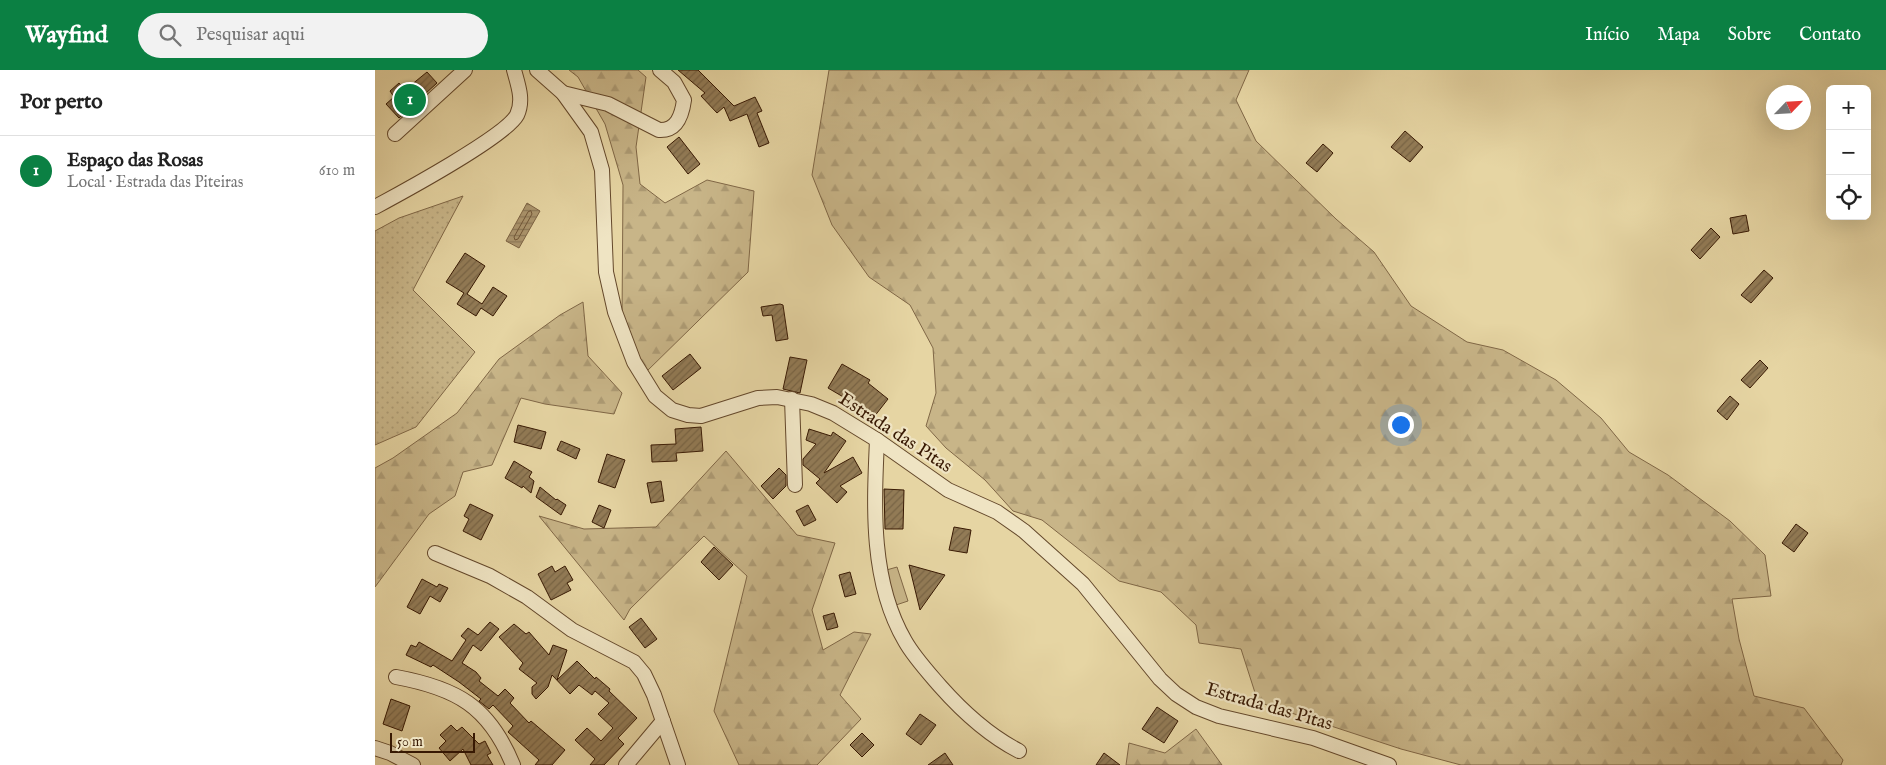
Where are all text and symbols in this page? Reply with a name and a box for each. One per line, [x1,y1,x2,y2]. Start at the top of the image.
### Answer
search box [138,13,488,58]
text: Wayfind [25,20,108,51]
icon: search [156,21,184,49]
text: Pesquisar aqui [196,23,305,47]
text: Início [1585,24,1630,47]
text: Mapa [1658,24,1700,47]
text: Sobre [1728,24,1771,47]
text: Contato [1799,24,1861,47]
pin: 1 [394,81,426,119]
north arrow [1766,85,1811,130]
map controls [1826,85,1871,220]
button: + [1826,85,1871,130]
text: Por perto [20,89,102,116]
button: − [1826,130,1871,175]
text: Espaço das Rosas [67,149,203,173]
text: 1 [33,161,39,181]
text: 610 m [319,161,355,181]
text: Local · Estrada das Piteiras [67,173,243,193]
button: locate [1826,175,1871,220]
street label: Estrada das Pitas [834,387,956,479]
your location [1388,412,1414,438]
street label: Estrada das Pitas [1203,677,1335,737]
scale bar [390,730,475,753]
text: 50 m [397,733,423,751]

